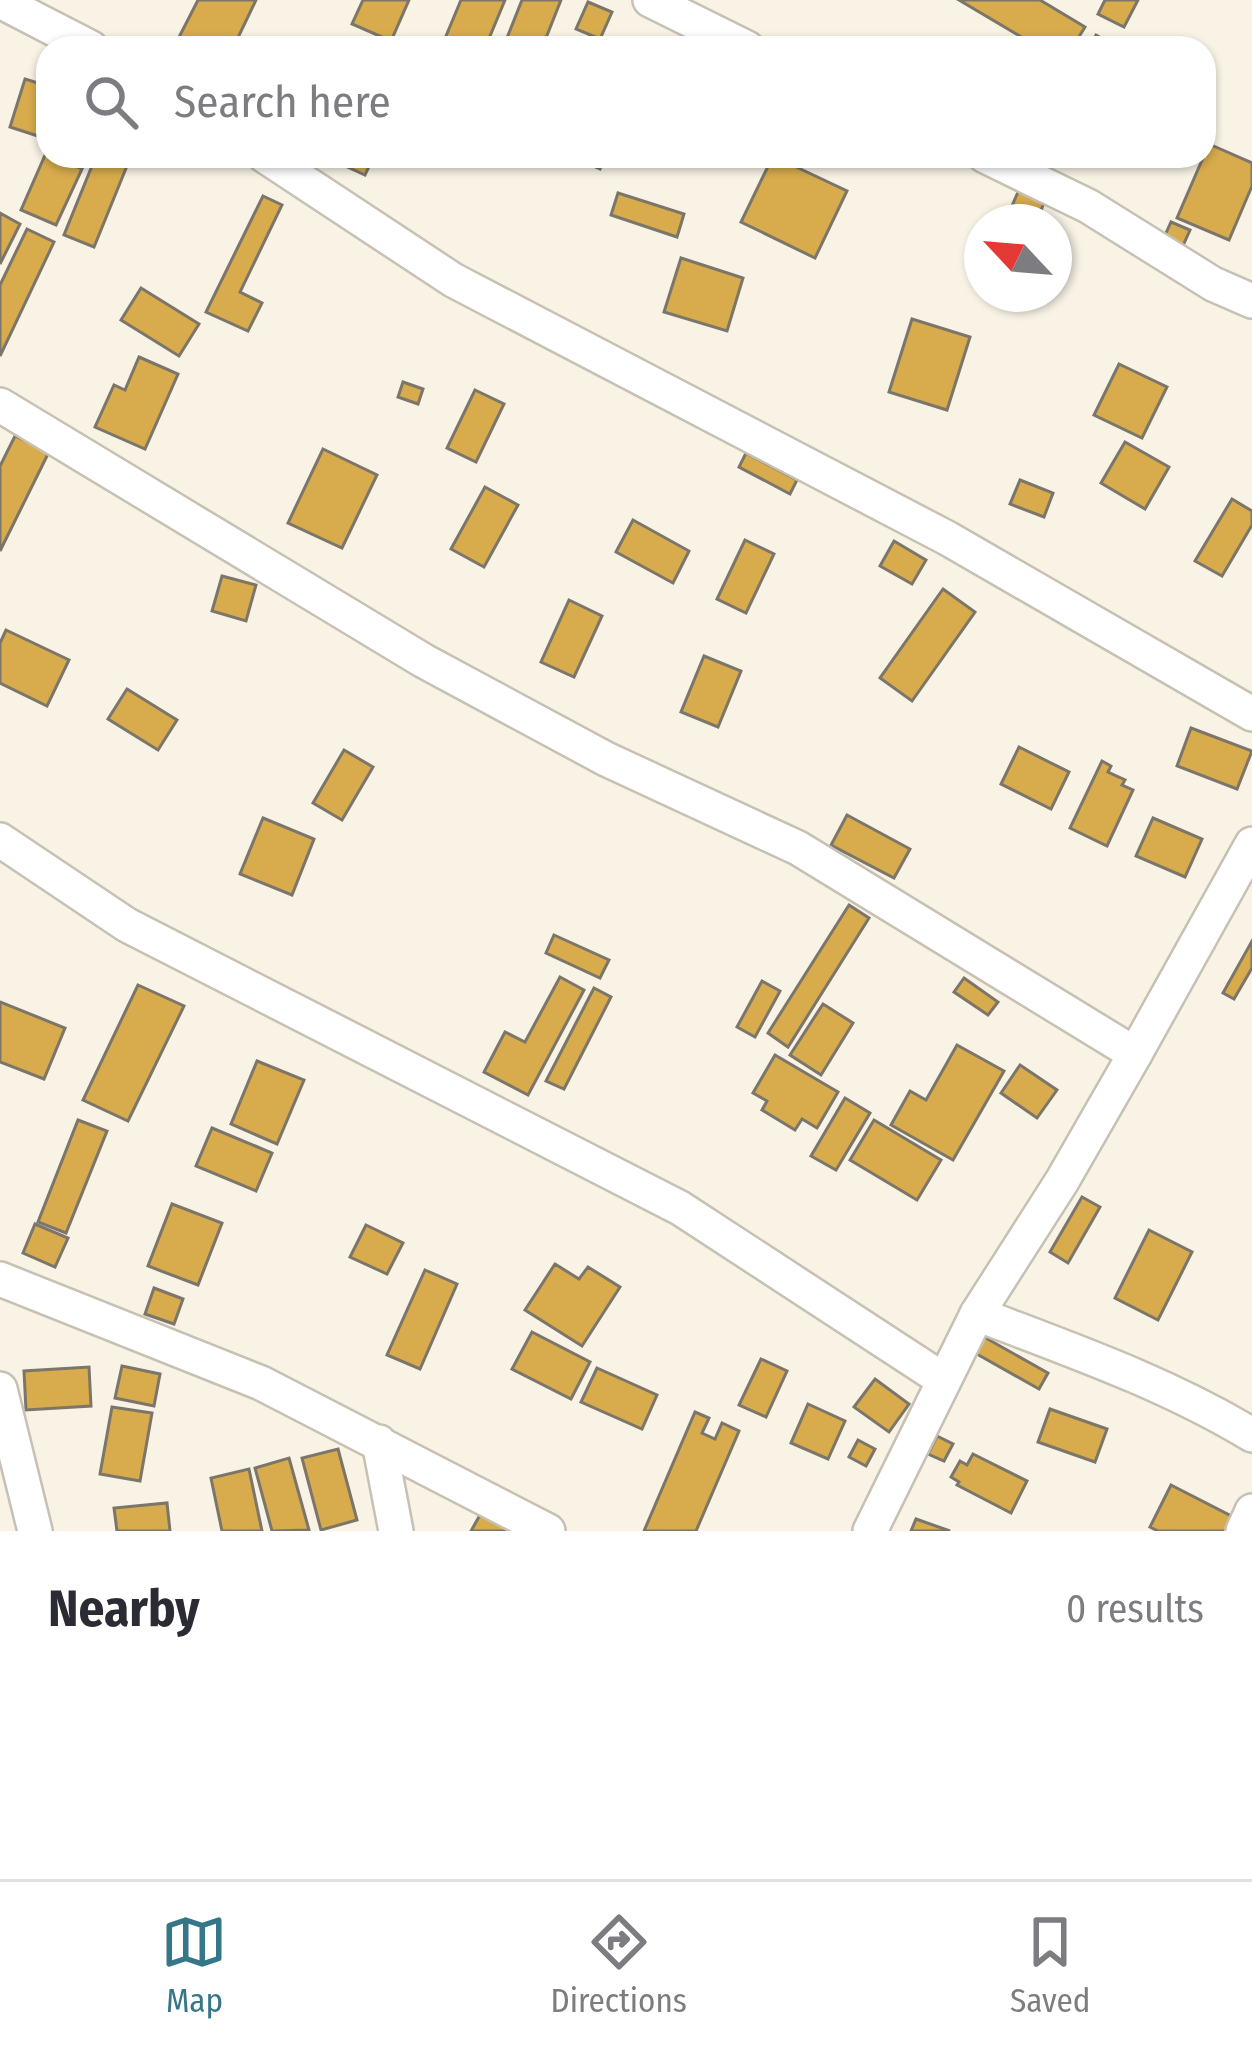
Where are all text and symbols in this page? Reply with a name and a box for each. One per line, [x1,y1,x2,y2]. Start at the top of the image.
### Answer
search box [36,36,1216,168]
icon: search [78,69,144,135]
text: Search here [174,75,391,129]
north arrow [964,204,1072,312]
text: Nearby [48,1578,200,1640]
text: 0 results [1066,1586,1204,1632]
tab: Map [161,1909,227,2021]
tab: Directions [550,1909,687,2021]
tab: Saved [1010,1909,1090,2021]

